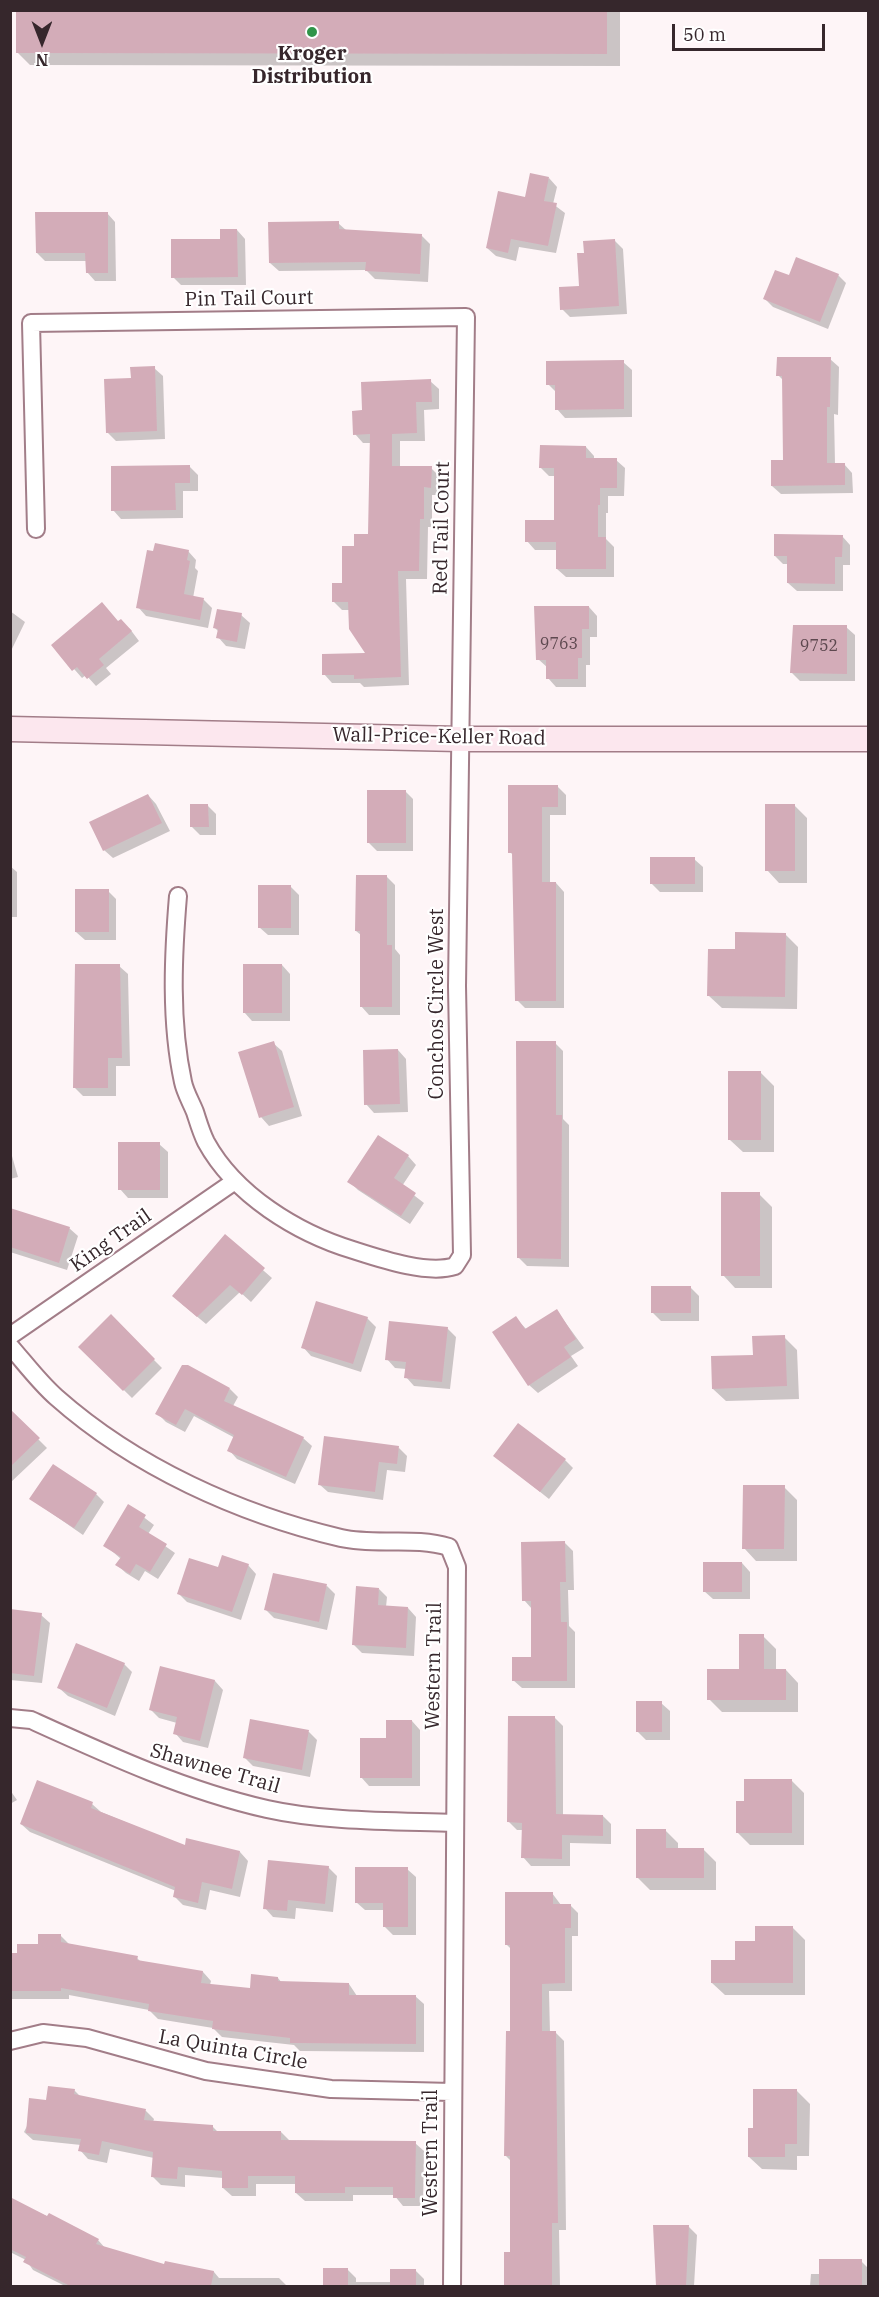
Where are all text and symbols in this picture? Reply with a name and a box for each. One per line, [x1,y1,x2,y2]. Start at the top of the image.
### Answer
north arrow [12,12,72,72]
scale bar [675,12,828,50]
text: 50 m [683,23,726,46]
marker: Kroger Distribution [305,25,319,39]
place label: Kroger Distribution [252,42,372,89]
text: N [36,50,48,70]
street label: Pin Tail Court [184,286,314,312]
street label: Red Tail Court [429,461,455,595]
house number: 9763 [540,634,578,654]
house number: 9752 [800,636,838,656]
street label: Wall-Price-Keller Road [332,723,546,751]
street label: Conchos Circle West [425,909,449,1099]
street label: King Trail [66,1204,156,1278]
street label: Western Trail [421,1602,447,1730]
street label: Shawnee Trail [147,1739,283,1799]
street label: La Quinta Circle [157,2025,309,2075]
street label: Western Trail [419,2089,443,2217]

